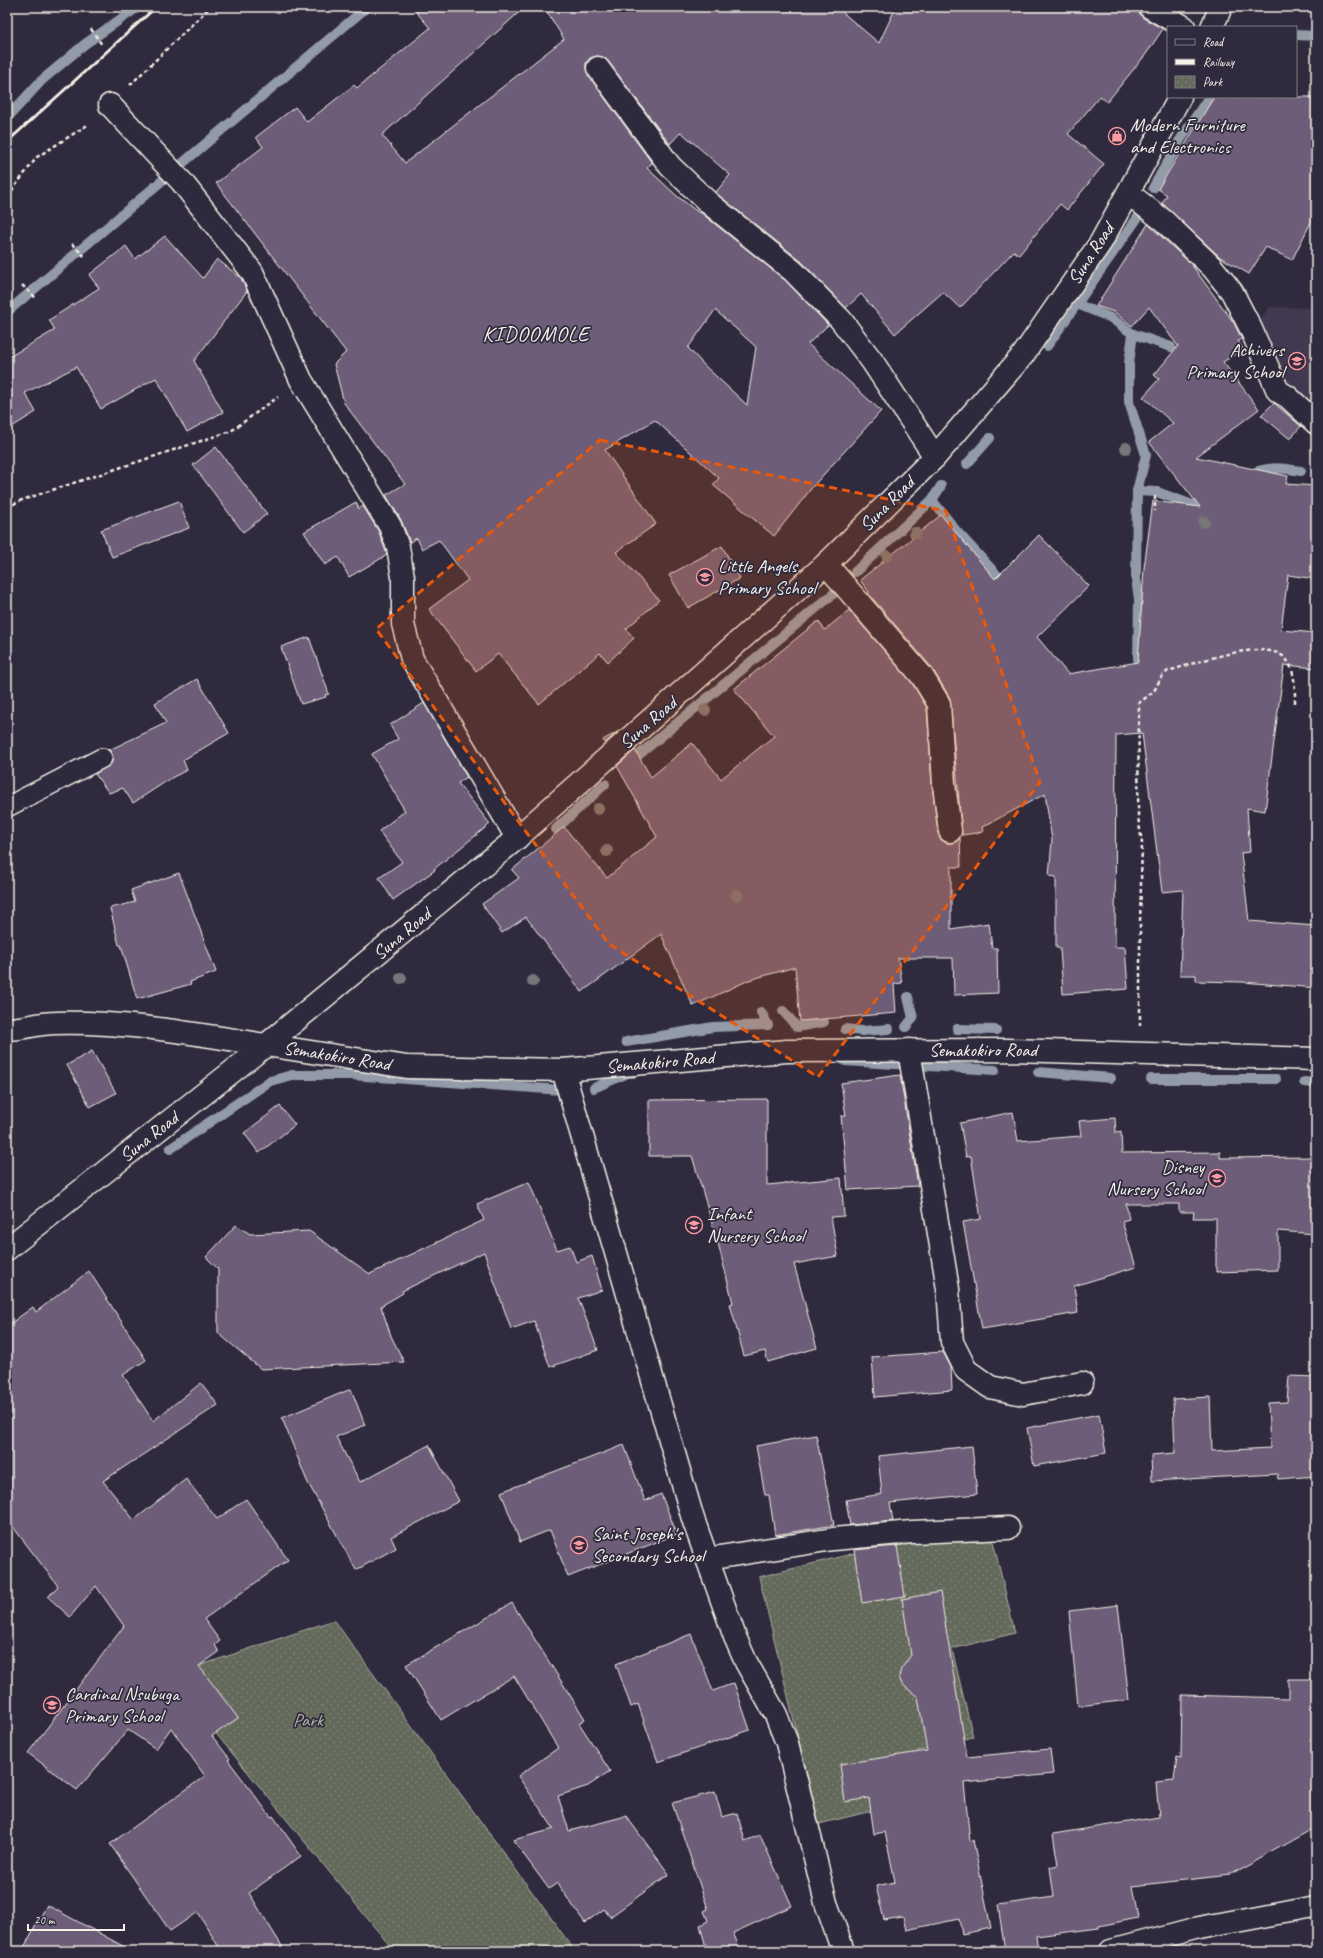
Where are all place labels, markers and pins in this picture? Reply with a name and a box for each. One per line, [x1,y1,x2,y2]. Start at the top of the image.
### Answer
place label: Modern Furniture and Electronics [1130,113,1247,159]
shop icon: Modern Furniture and Electronics [1107,126,1127,146]
place label: Achivers Primary School [1186,338,1288,384]
school or university icon: Achivers Primary School [1287,351,1307,371]
place label: Little Angels Primary School [718,554,819,600]
school or university icon: Little Angels Primary School [695,567,715,587]
place label: Disney Nursery School [1107,1155,1208,1201]
school or university icon: Disney Nursery School [1207,1168,1227,1188]
place label: Infant Nursery School [707,1202,808,1248]
school or university icon: Infant Nursery School [684,1215,704,1235]
place label: Saint Joseph's Secondary School [592,1522,708,1568]
school or university icon: Saint Joseph's Secondary School [569,1535,589,1555]
place label: Cardinal Nsubuga Primary School [65,1682,181,1728]
school or university icon: Cardinal Nsubuga Primary School [42,1695,62,1715]

